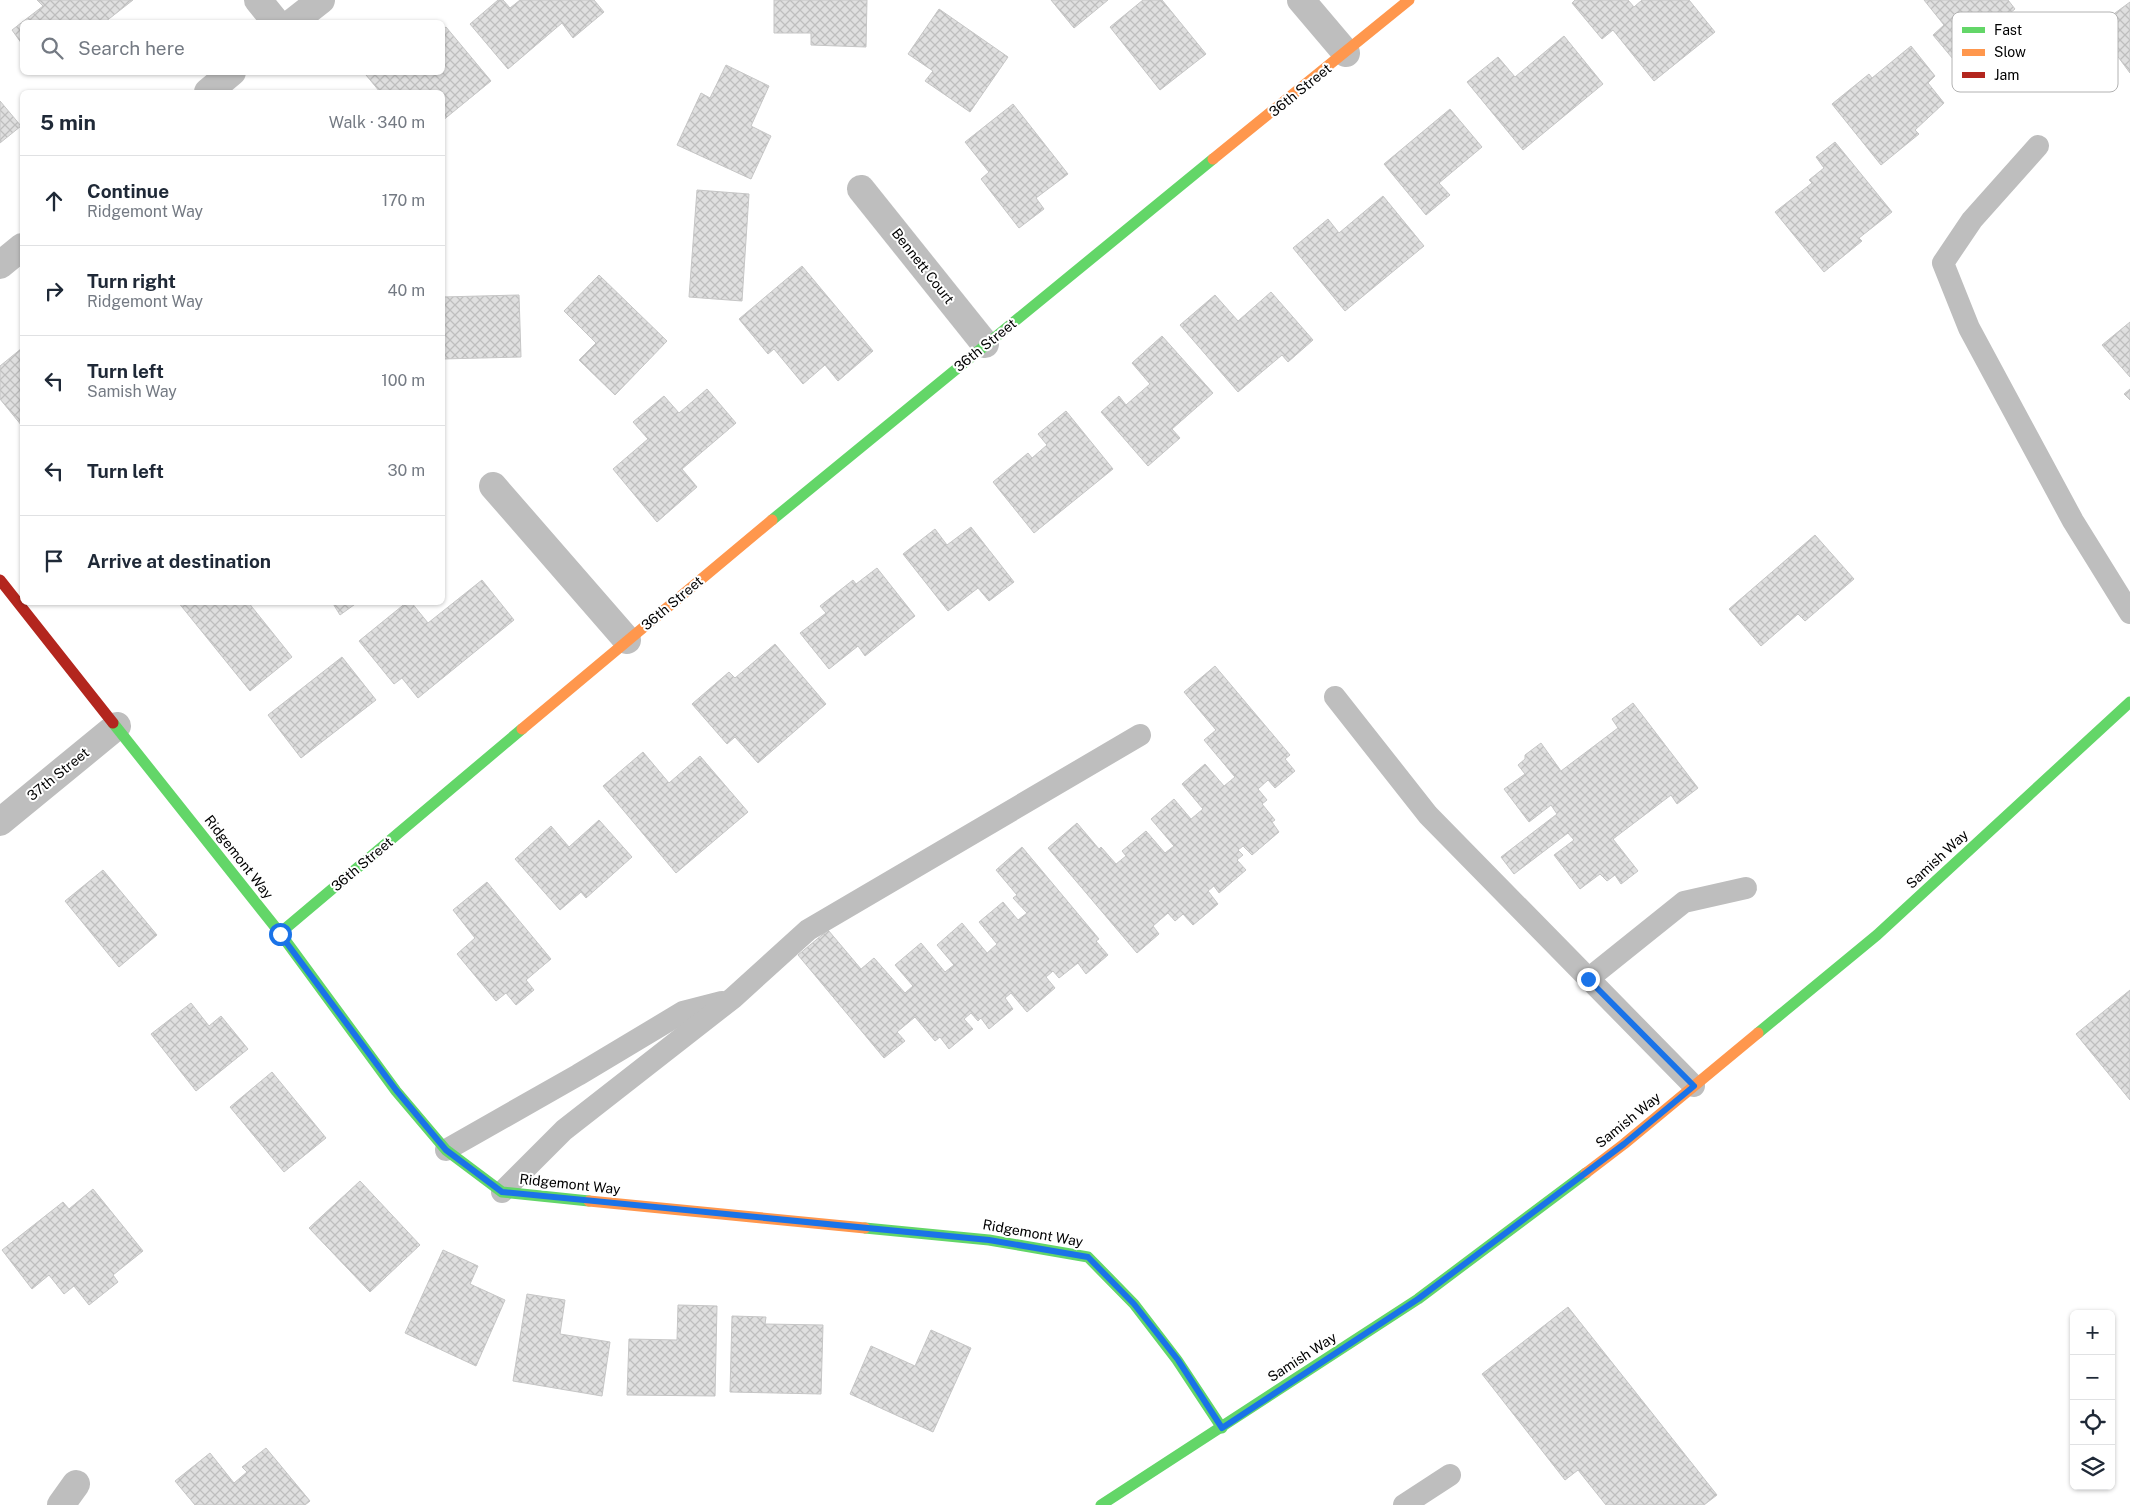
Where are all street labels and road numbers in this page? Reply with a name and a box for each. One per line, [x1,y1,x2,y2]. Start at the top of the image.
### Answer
street label: 36th Street [1266,60,1334,120]
street label: Bennett Court [889,225,957,307]
street label: 36th Street [951,315,1019,375]
street label: 36th Street [638,573,706,633]
street label: 37th Street [24,744,92,804]
street label: Ridgemont Way [201,812,277,902]
street label: Samish Way [1903,826,1972,892]
street label: 36th Street [328,834,396,894]
street label: Samish Way [1592,1089,1664,1151]
street label: Ridgemont Way [519,1171,622,1197]
street label: Ridgemont Way [982,1216,1085,1250]
street label: Samish Way [1265,1329,1340,1385]

